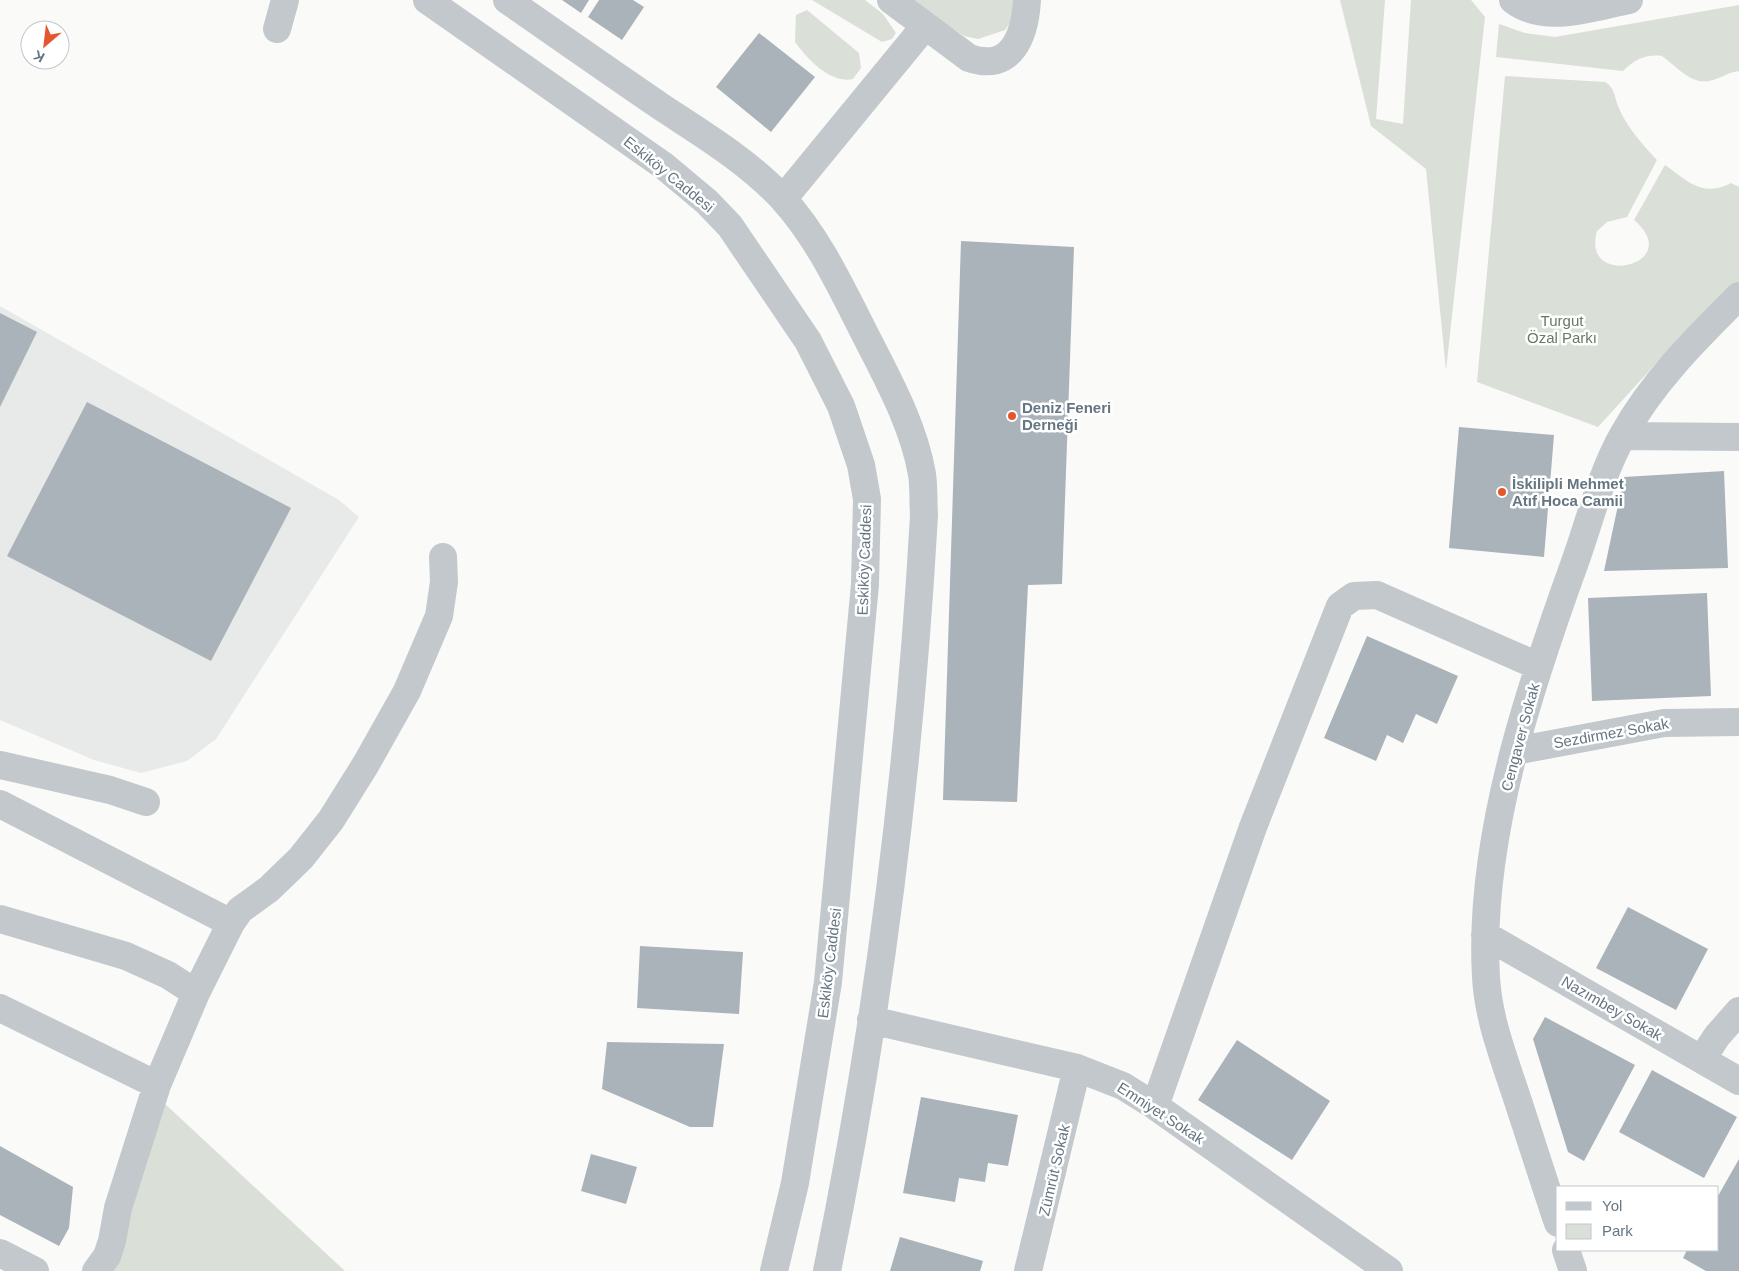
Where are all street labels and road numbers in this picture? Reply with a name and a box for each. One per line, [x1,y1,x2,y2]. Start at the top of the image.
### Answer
street label: Eskiköy Caddesi [621,133,717,215]
street label: Eskiköy Caddesi [854,504,874,616]
street label: Cengaver Sokak [1497,681,1543,793]
street label: Sezdirmez Sokak [1552,714,1670,752]
street label: Eskiköy Caddesi [814,907,844,1019]
street label: Nazımbey Sokak [1559,972,1666,1044]
street label: Emniyet Sokak [1114,1079,1208,1148]
street label: Zümrüt Sokak [1035,1122,1073,1217]

